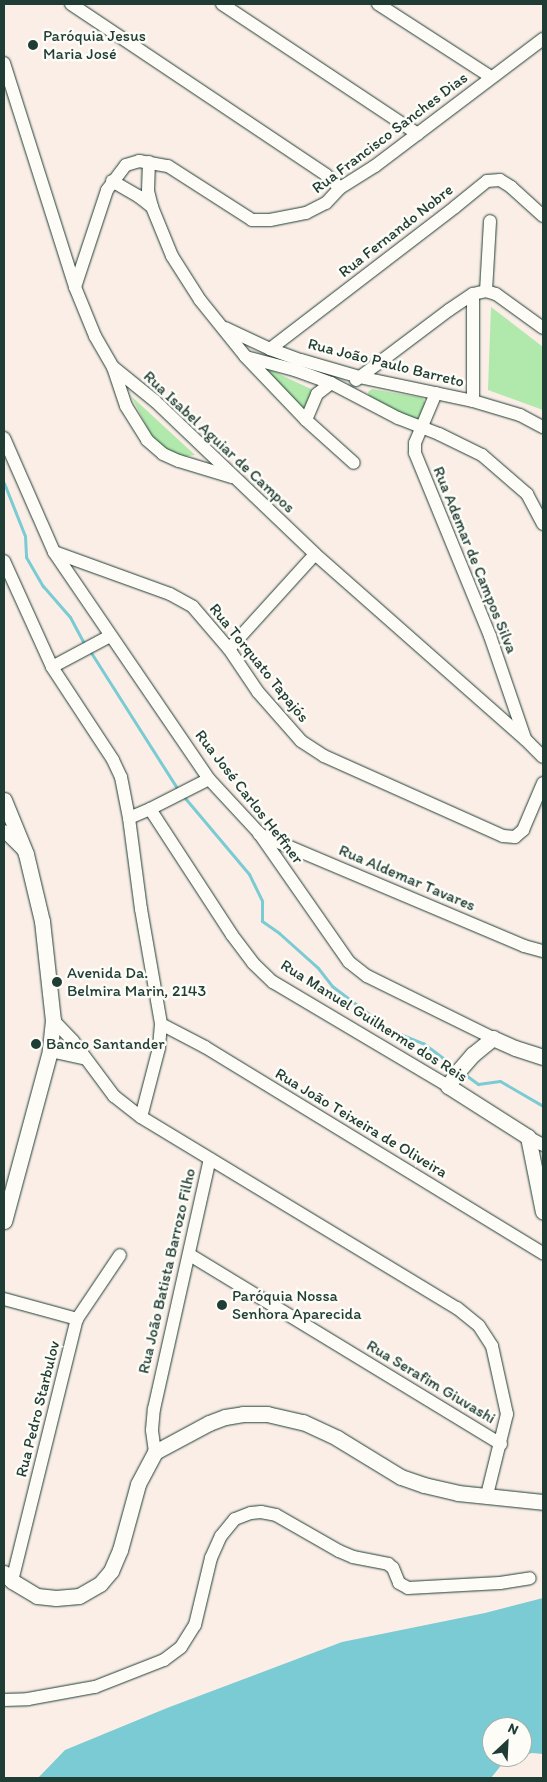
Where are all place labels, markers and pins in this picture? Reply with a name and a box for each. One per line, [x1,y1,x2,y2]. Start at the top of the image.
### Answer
place label: Paróquia Jesus Maria José [43,26,146,64]
marker: Paróquia Jesus Maria José [27,39,39,51]
place label: Avenida Da. Belmira Marin, 2143 [67,963,206,1001]
marker: Avenida Da. Belmira Marin, 2143 [51,976,63,988]
place label: Banco Santander [46,1034,165,1054]
marker: Banco Santander [30,1038,42,1050]
place label: Paróquia Nossa Senhora Aparecida [232,1286,362,1324]
marker: Paróquia Nossa Senhora Aparecida [216,1299,228,1311]

